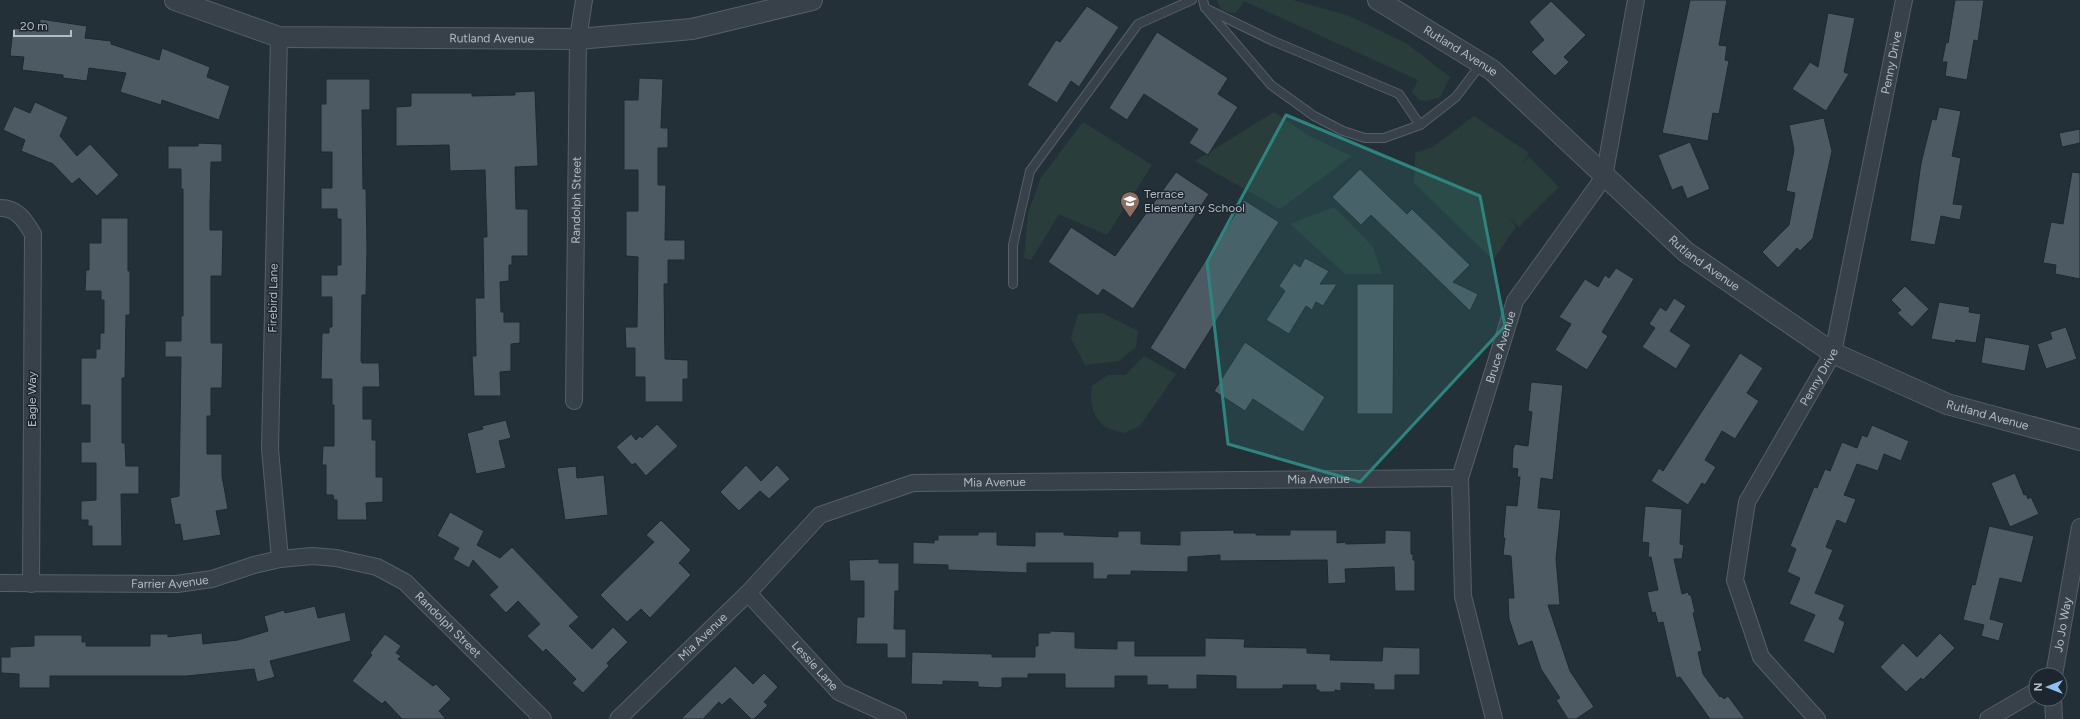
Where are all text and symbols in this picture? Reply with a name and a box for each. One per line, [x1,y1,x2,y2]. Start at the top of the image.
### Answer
scale bar [14,12,71,38]
text: 20 m [20,19,48,33]
street label: Rutland Avenue [1421,23,1501,79]
street label: Penny Drive [1878,30,1905,95]
street label: Rutland Avenue [449,31,535,46]
street label: Randolph Street [569,156,584,244]
place label: Terrace Elementary School [1144,187,1245,215]
school or university icon: Terrace Elementary School [1119,190,1141,218]
street label: Rutland Avenue [1666,232,1743,294]
street label: Firebird Lane [265,263,281,333]
street label: Bruce Avenue [1483,309,1519,385]
street label: Penny Drive [1797,347,1841,408]
street label: Eagle Way [25,370,39,427]
street label: Rutland Avenue [1945,397,2031,433]
street label: Mia Avenue [1287,472,1350,487]
street label: Mia Avenue [963,475,1026,490]
street label: Farrier Avenue [131,573,210,591]
street label: Randolph Street [412,589,484,661]
street label: Jo Jo Way [2051,595,2075,653]
street label: Mia Avenue [675,610,730,664]
street label: Lessie Lane [789,638,841,694]
north arrow [2028,667,2068,707]
text: N [2032,683,2045,691]

